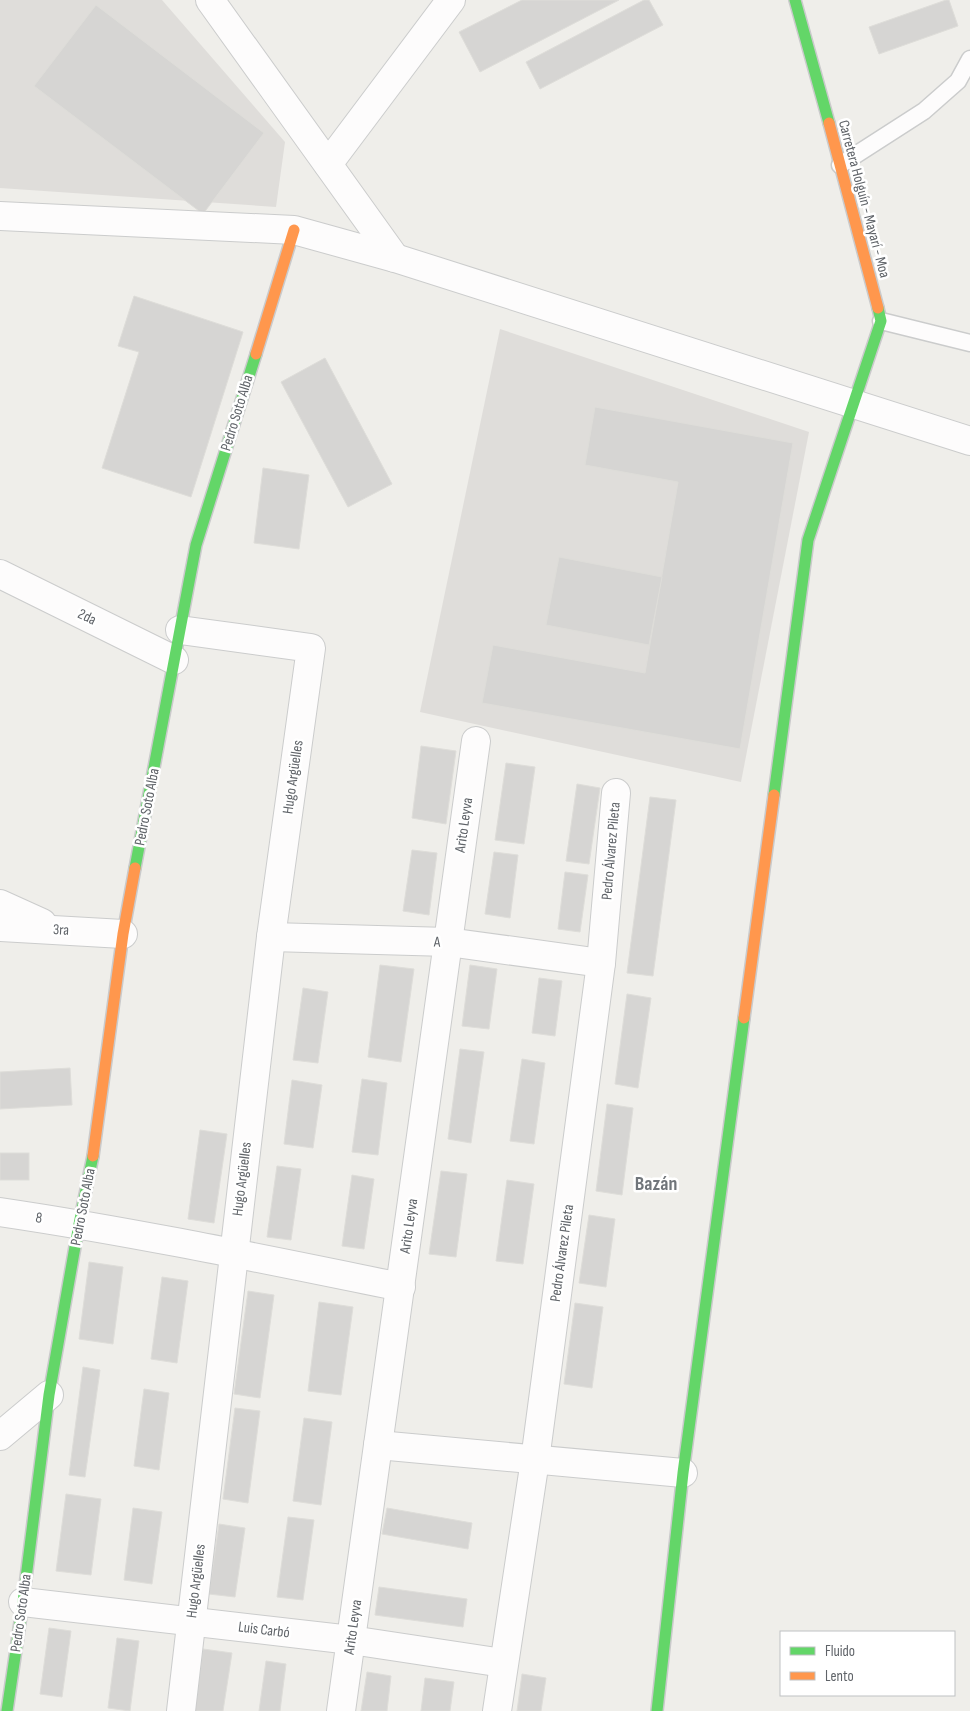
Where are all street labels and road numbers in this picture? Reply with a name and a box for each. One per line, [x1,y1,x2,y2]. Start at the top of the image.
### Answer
street label: Carretera Holguín - Mayarí - Moa [834,118,894,280]
street label: Pedro Soto Alba [216,373,258,453]
street label: 2da [75,604,100,630]
street label: Hugo Argüelles [278,739,308,815]
street label: Pedro Soto Alba [130,766,164,847]
street label: Arito Leyva [451,796,477,855]
street label: Pedro Álvarez Pileta [597,801,625,901]
street label: 3ra [52,920,70,940]
street label: A [432,932,441,952]
street label: Hugo Argüelles [228,1141,256,1217]
street label: Pedro Soto Alba [66,1166,100,1247]
street label: Arito Leyva [396,1197,422,1256]
street label: Pedro Álvarez Pileta [546,1203,578,1303]
street label: 8 [34,1208,44,1228]
street label: Hugo Argüelles [182,1543,210,1619]
street label: Pedro Soto Alba [6,1573,36,1653]
street label: Arito Leyva [340,1598,366,1657]
street label: Luis Carbó [237,1617,291,1643]

